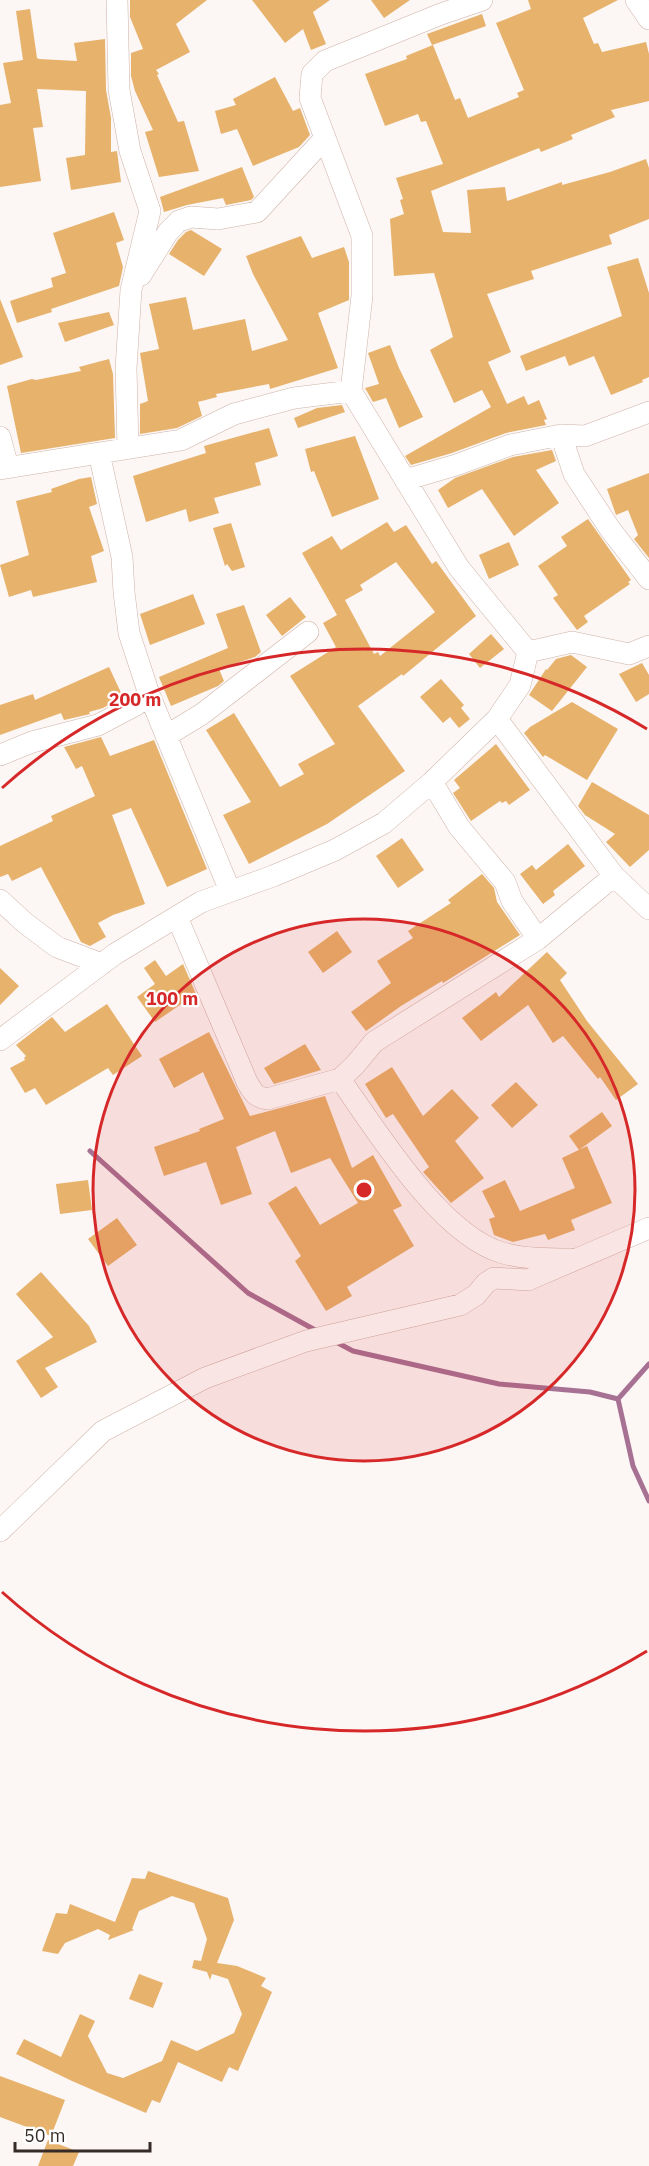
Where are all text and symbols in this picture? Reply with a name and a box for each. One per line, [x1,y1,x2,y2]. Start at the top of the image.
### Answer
text: 200 m [109,688,161,711]
text: 100 m [146,987,198,1010]
centre of rings [354,1180,374,1200]
scale bar [15,2115,150,2153]
text: 50 m [24,2124,66,2147]

